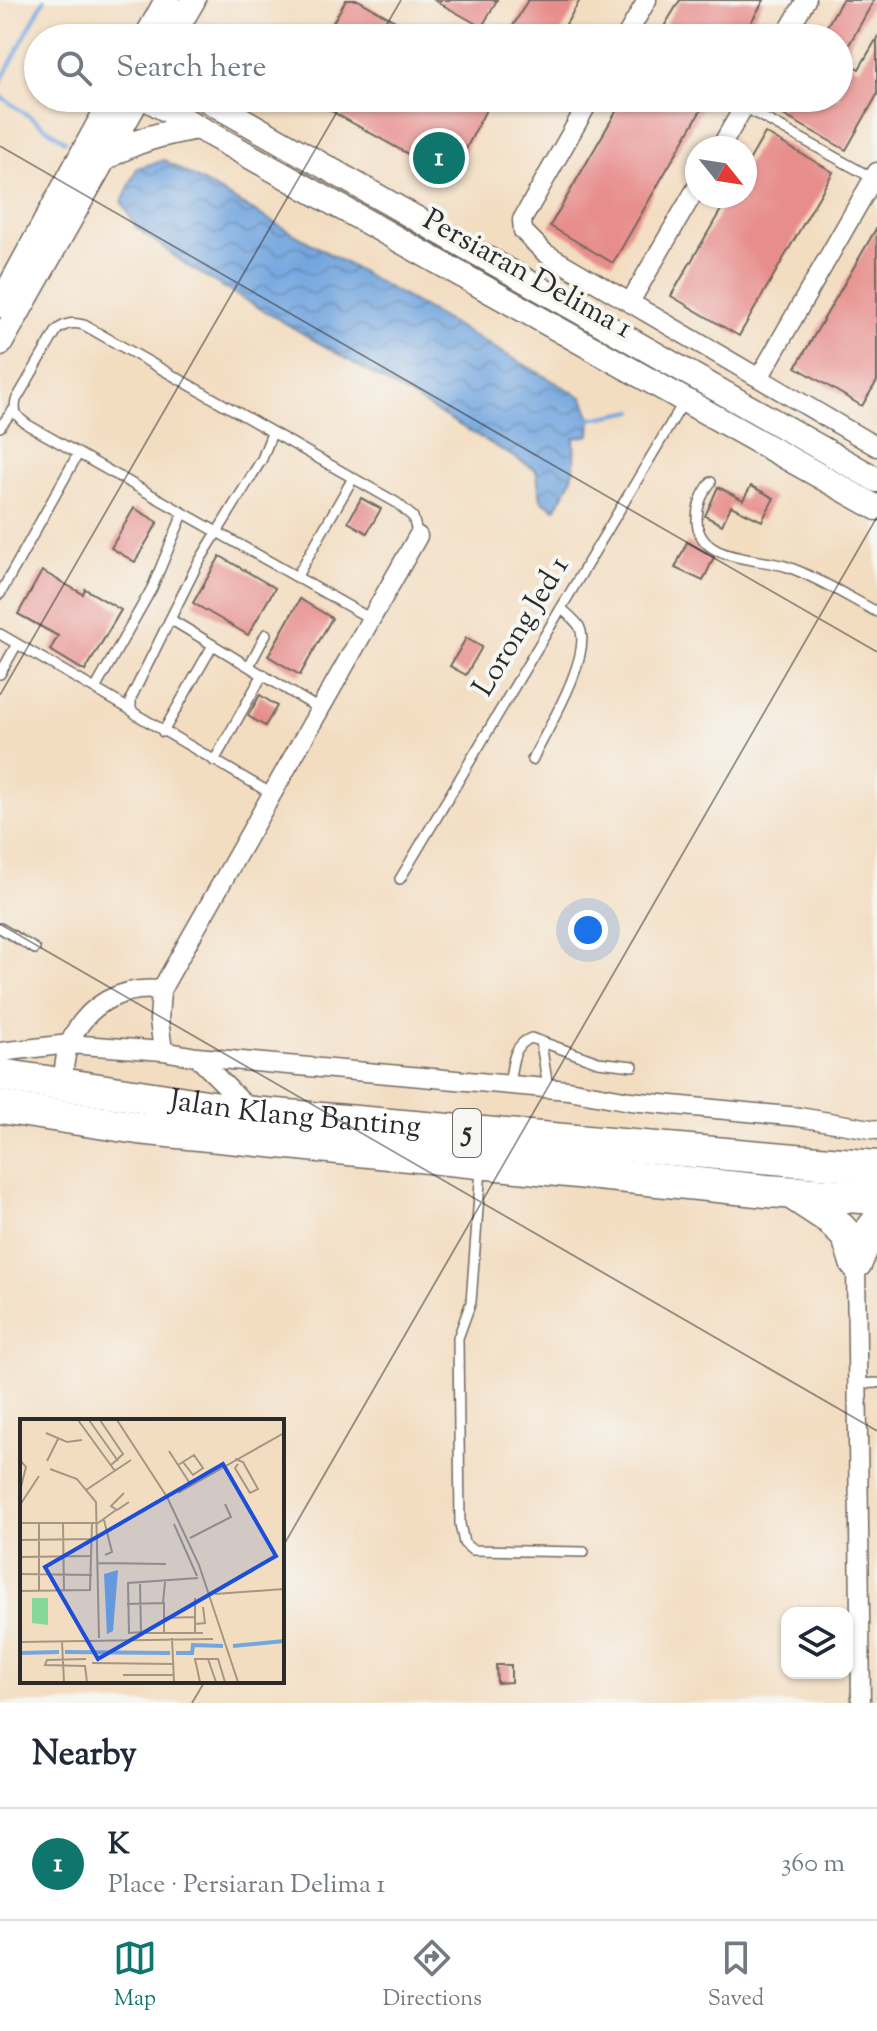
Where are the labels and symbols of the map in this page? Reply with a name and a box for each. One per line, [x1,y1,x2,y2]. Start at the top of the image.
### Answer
pin: 1 [413,128,465,188]
north arrow [685,136,757,208]
street label: Persiaran Delima 1 [414,200,640,350]
street label: Lorong Jed 1 [463,549,581,705]
your location [568,910,608,950]
street label: Jalan Klang Banting [165,1079,423,1149]
road number: 5 [453,1109,481,1157]
inset map [20,1419,284,1683]

